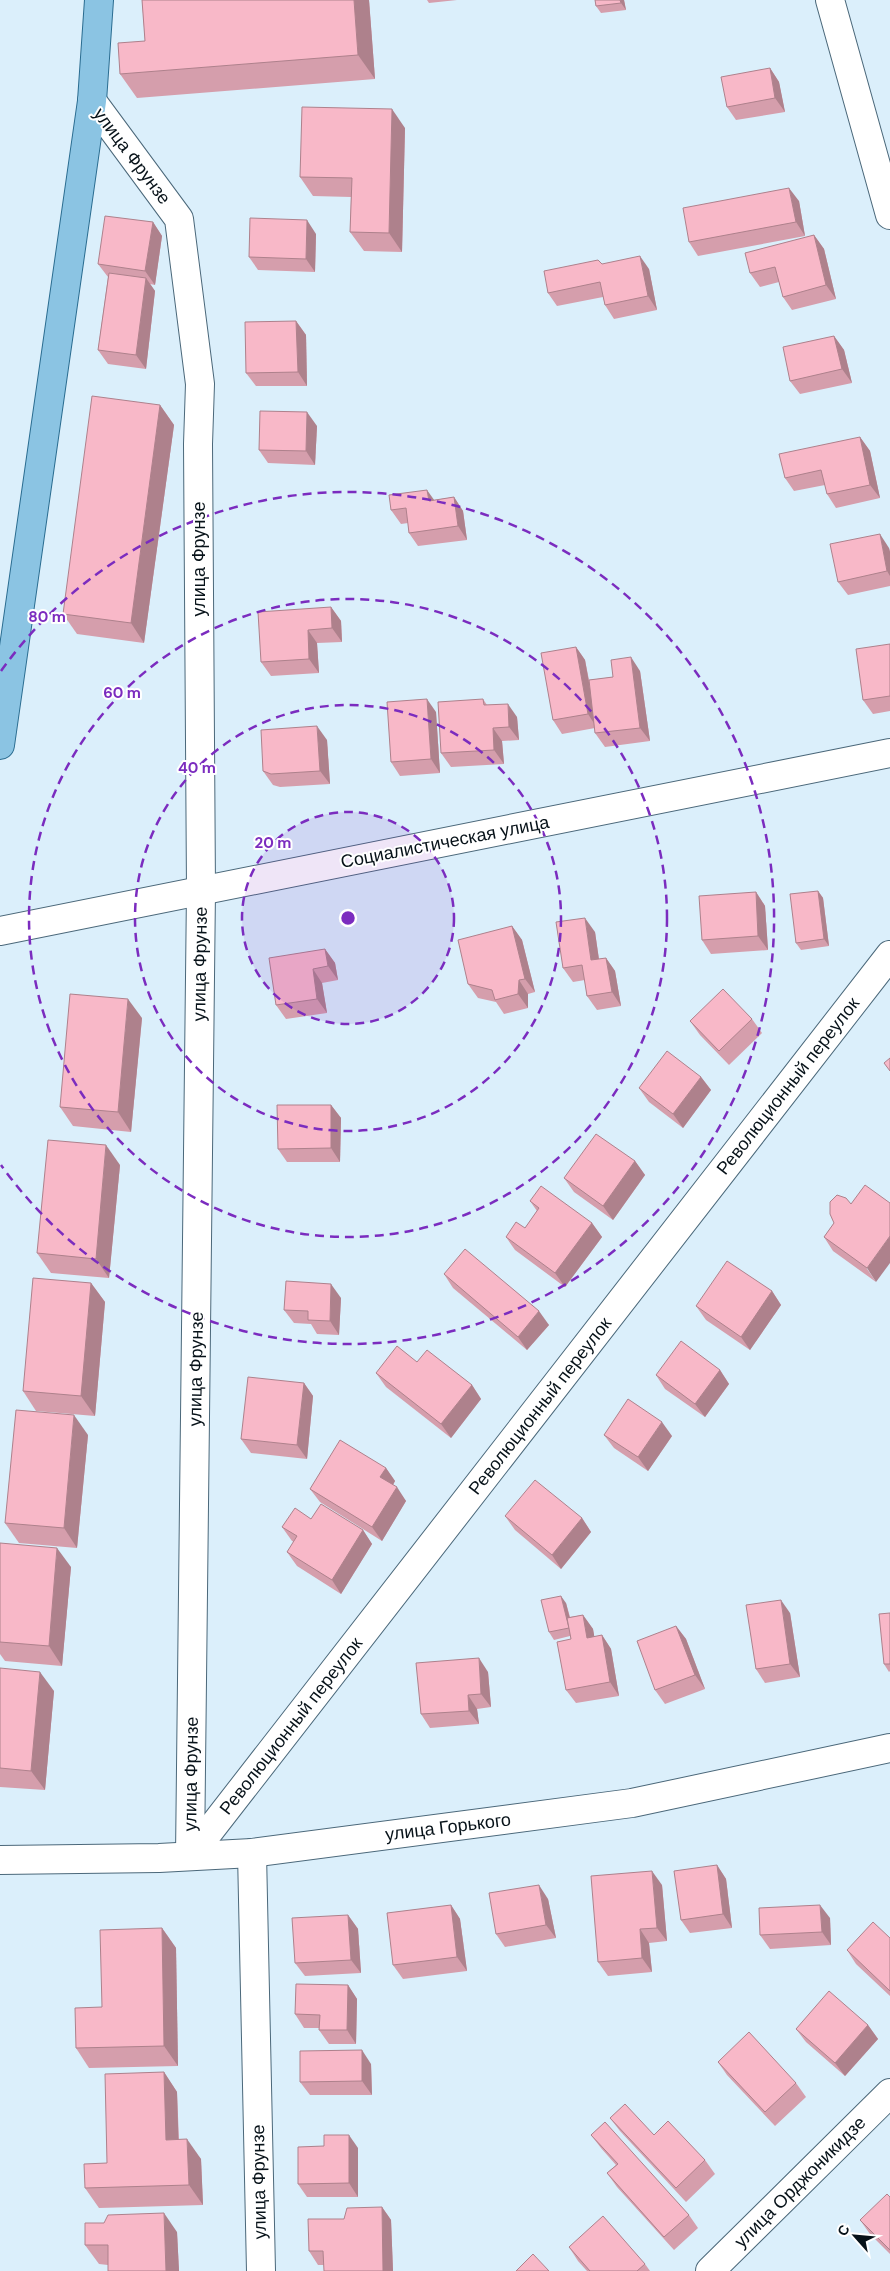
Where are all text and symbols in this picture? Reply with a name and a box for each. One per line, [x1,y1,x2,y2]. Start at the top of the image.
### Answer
street label: улица Фрунзе [88,103,176,209]
street label: улица Фрунзе [187,502,211,616]
text: 80 m [28,607,66,627]
text: 60 m [103,683,141,703]
text: 40 m [178,758,216,778]
street label: Социалистическая улица [339,810,552,874]
text: 20 m [255,833,291,853]
street label: улица Фрунзе [187,906,213,1022]
centre of rings [339,909,357,927]
street label: Революционный переулок [711,992,865,1180]
street label: улица Фрунзе [183,1311,209,1427]
street label: Революционный переулок [463,1312,617,1500]
street label: Революционный переулок [214,1632,368,1820]
street label: улица Фрунзе [178,1716,204,1832]
street label: улица Горького [384,1807,512,1847]
street label: улица Орджоникидзе [729,2111,871,2253]
street label: улица Фрунзе [246,2124,272,2240]
north arrow [830,2211,880,2261]
text: С [833,2222,854,2239]

